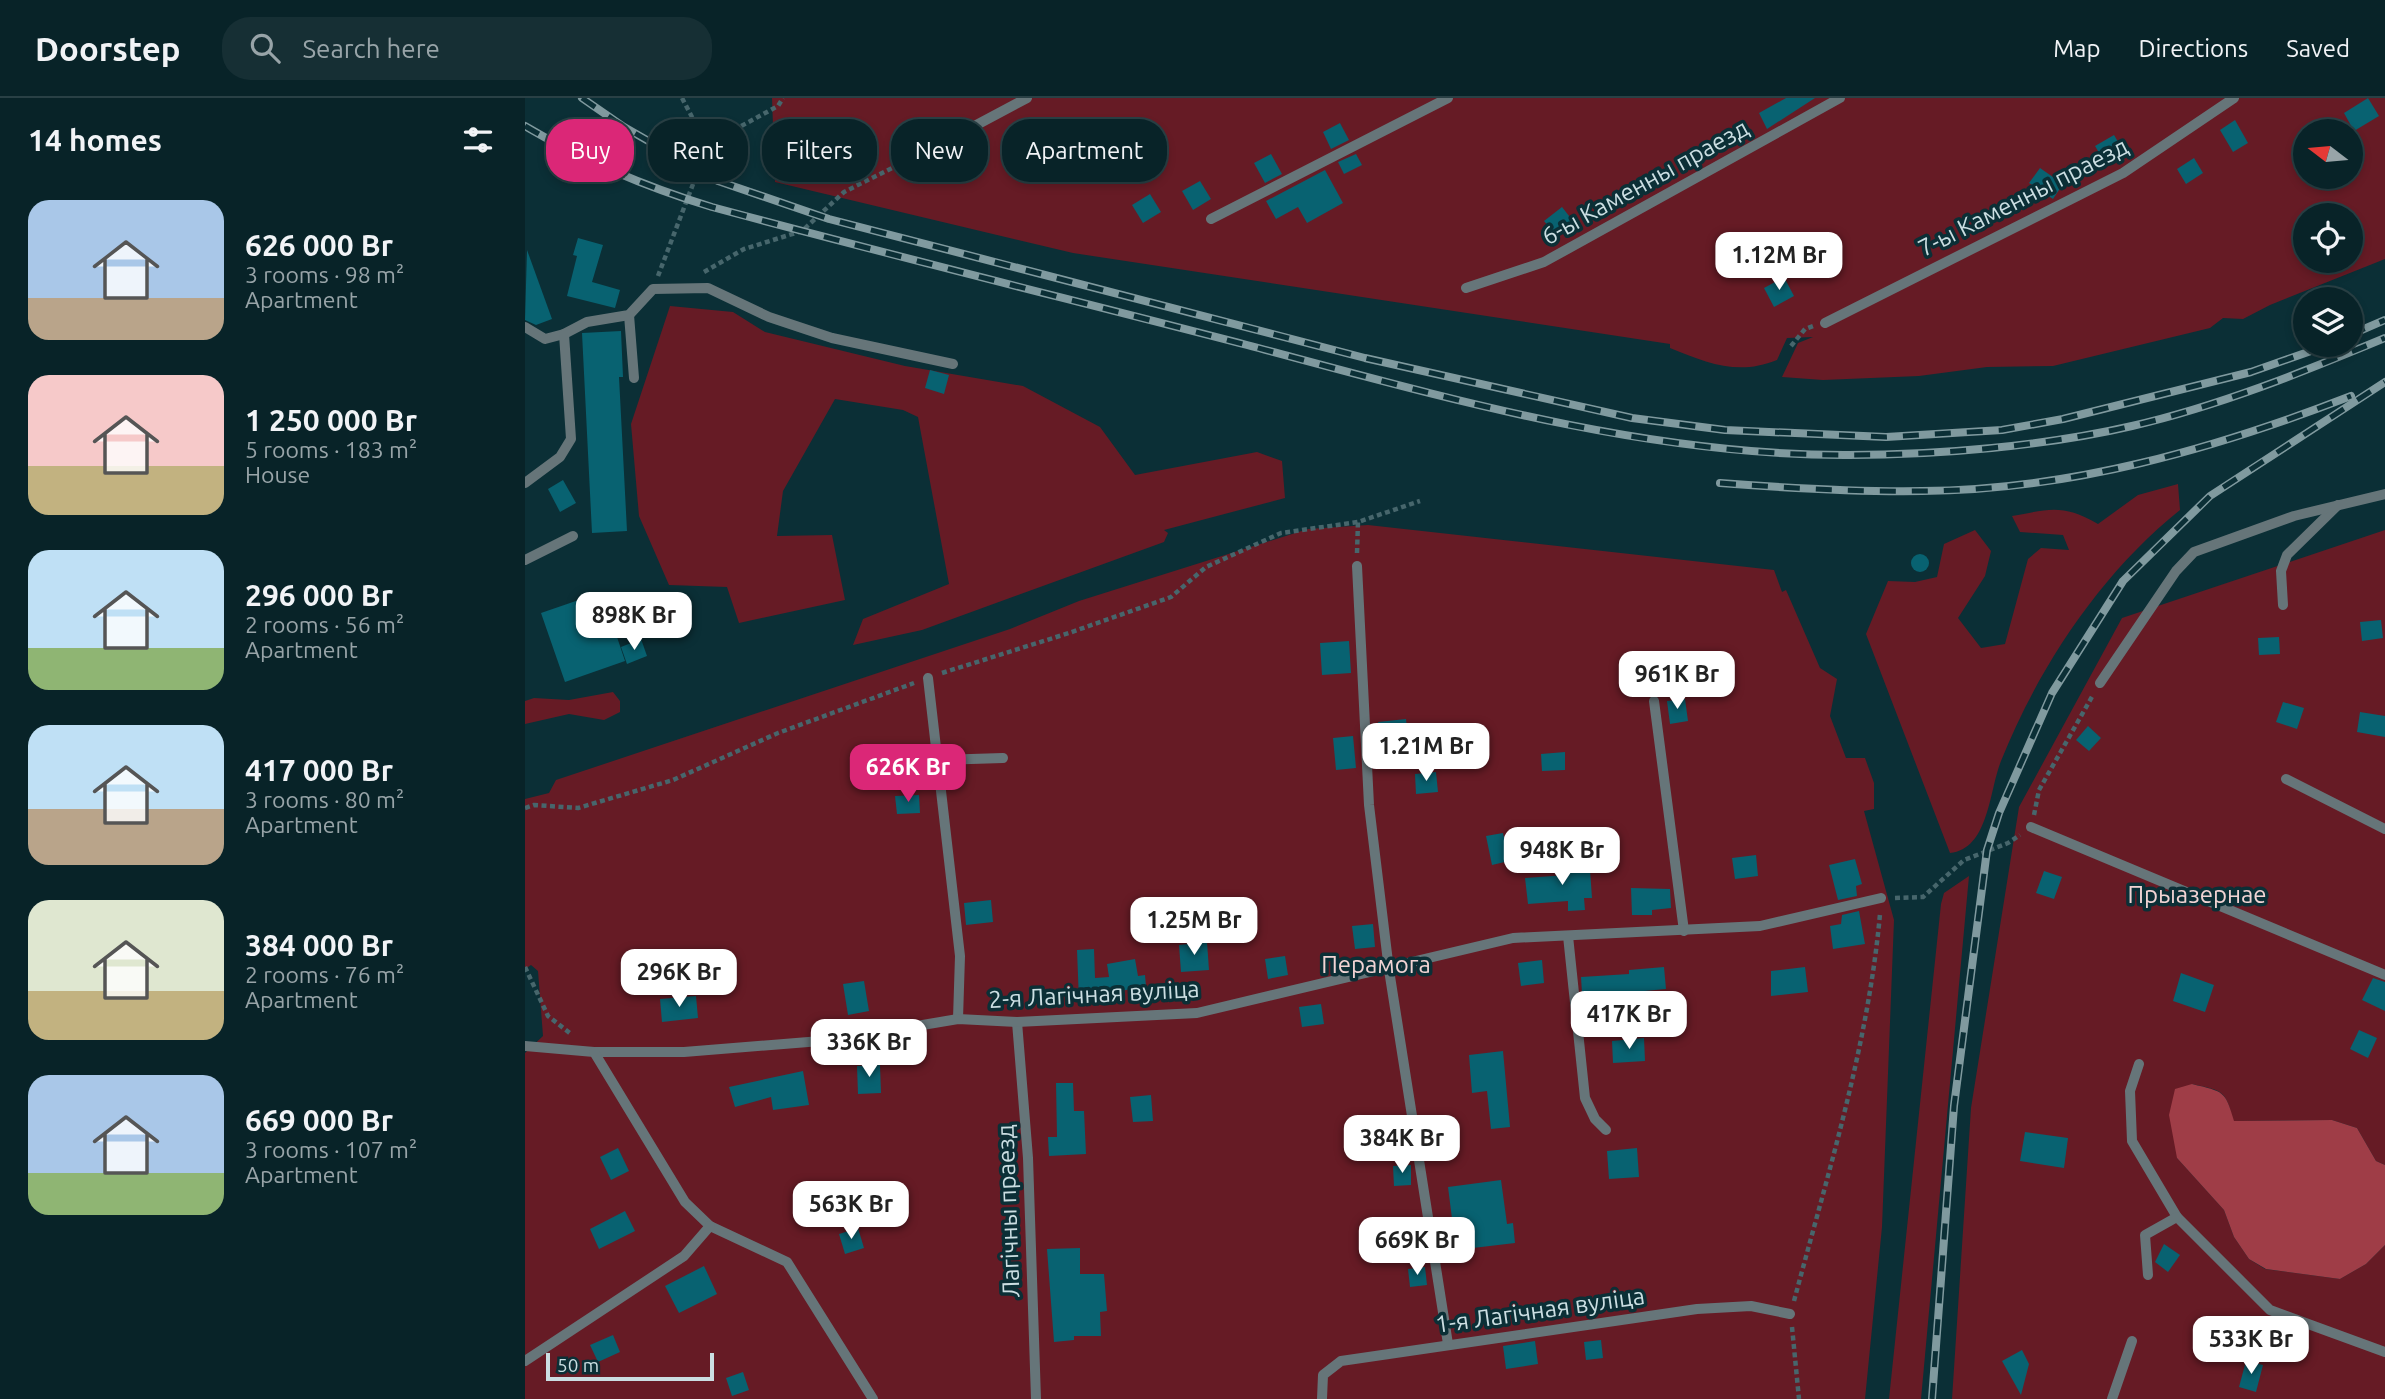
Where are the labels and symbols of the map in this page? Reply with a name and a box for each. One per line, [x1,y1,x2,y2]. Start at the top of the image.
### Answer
street label: 6-ы Каменны праезд [1537,114,1753,250]
north arrow [2293,119,2363,189]
street label: 7-ы Каменны праезд [1914,132,2132,262]
pin: 1.12M Br [1707,232,1851,292]
pin: 898K Br [569,592,699,652]
pin: 961K Br [1612,652,1742,711]
pin: 1.21M Br [1354,724,1498,783]
pin: 626K Br [843,744,973,804]
pin: 948K Br [1497,828,1627,887]
park label: Прыазернае [2127,881,2267,908]
pin: 1.25M Br [1122,898,1266,957]
pin: 296K Br [614,950,744,1009]
park label: Перамога [1321,951,1431,978]
street label: 2-я Лагічная вуліца [988,975,1200,1013]
pin: 417K Br [1564,992,1694,1051]
pin: 336K Br [804,1020,934,1079]
pin: 384K Br [1337,1116,1467,1175]
street label: Лагічны праезд [991,1124,1025,1298]
pin: 563K Br [786,1182,916,1241]
pin: 669K Br [1352,1218,1482,1277]
street label: 1-я Лагічная вуліца [1434,1282,1646,1338]
pin: 533K Br [2186,1316,2316,1376]
scale bar [546,1350,714,1382]

